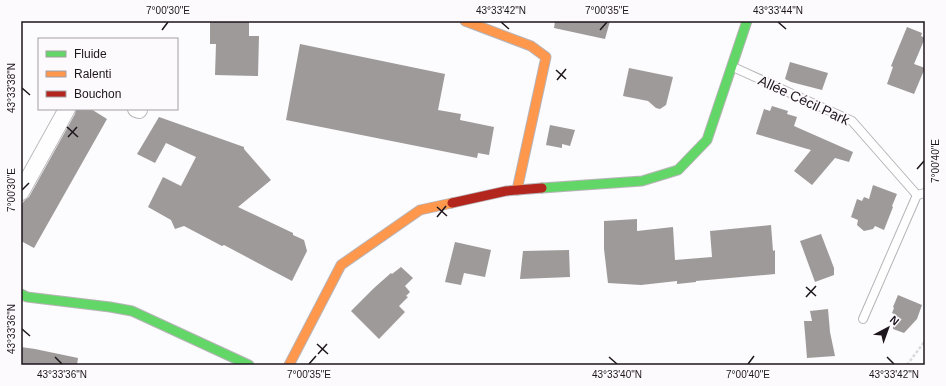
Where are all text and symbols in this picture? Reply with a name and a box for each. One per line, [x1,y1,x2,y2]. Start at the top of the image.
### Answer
text: 7°00'30"E [146,5,190,16]
text: 43°33'42"N [476,5,526,16]
text: 7°00'35"E [585,5,629,16]
text: 43°33'44"N [753,5,803,16]
legend [38,38,178,110]
text: Fluide [74,47,107,61]
text: 43°33'38"N [6,63,17,113]
text: Ralenti [74,67,111,81]
street label: Allée Cécil Park [756,72,853,129]
text: Bouchon [74,87,121,101]
text: 7°00'40"E [930,139,941,183]
text: 7°00'30"E [6,168,17,212]
text: 43°33'36"N [6,304,17,354]
north arrow [868,308,908,348]
text: N [888,313,902,328]
text: 43°33'36"N [37,369,87,380]
text: 7°00'35"E [287,369,331,380]
text: 43°33'40"N [592,369,642,380]
text: 7°00'40"E [726,369,770,380]
text: 43°33'42"N [869,369,919,380]

